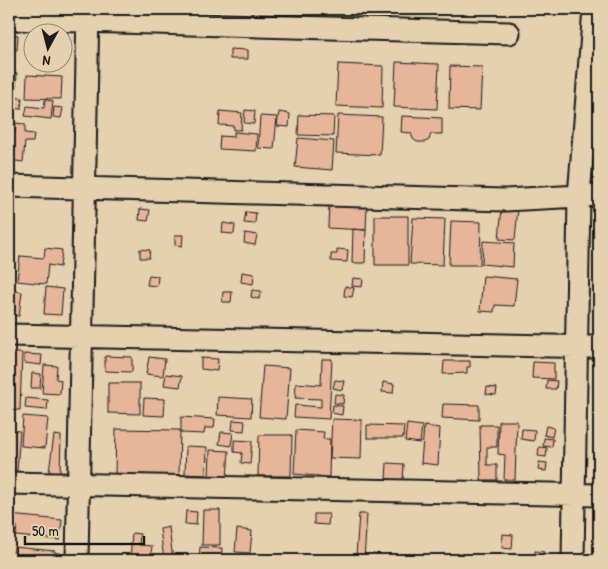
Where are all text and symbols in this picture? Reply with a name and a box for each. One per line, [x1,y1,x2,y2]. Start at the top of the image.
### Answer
north arrow [22,22,72,72]
text: N [41,51,51,71]
scale bar [25,514,144,546]
text: 50 m [32,520,59,541]

